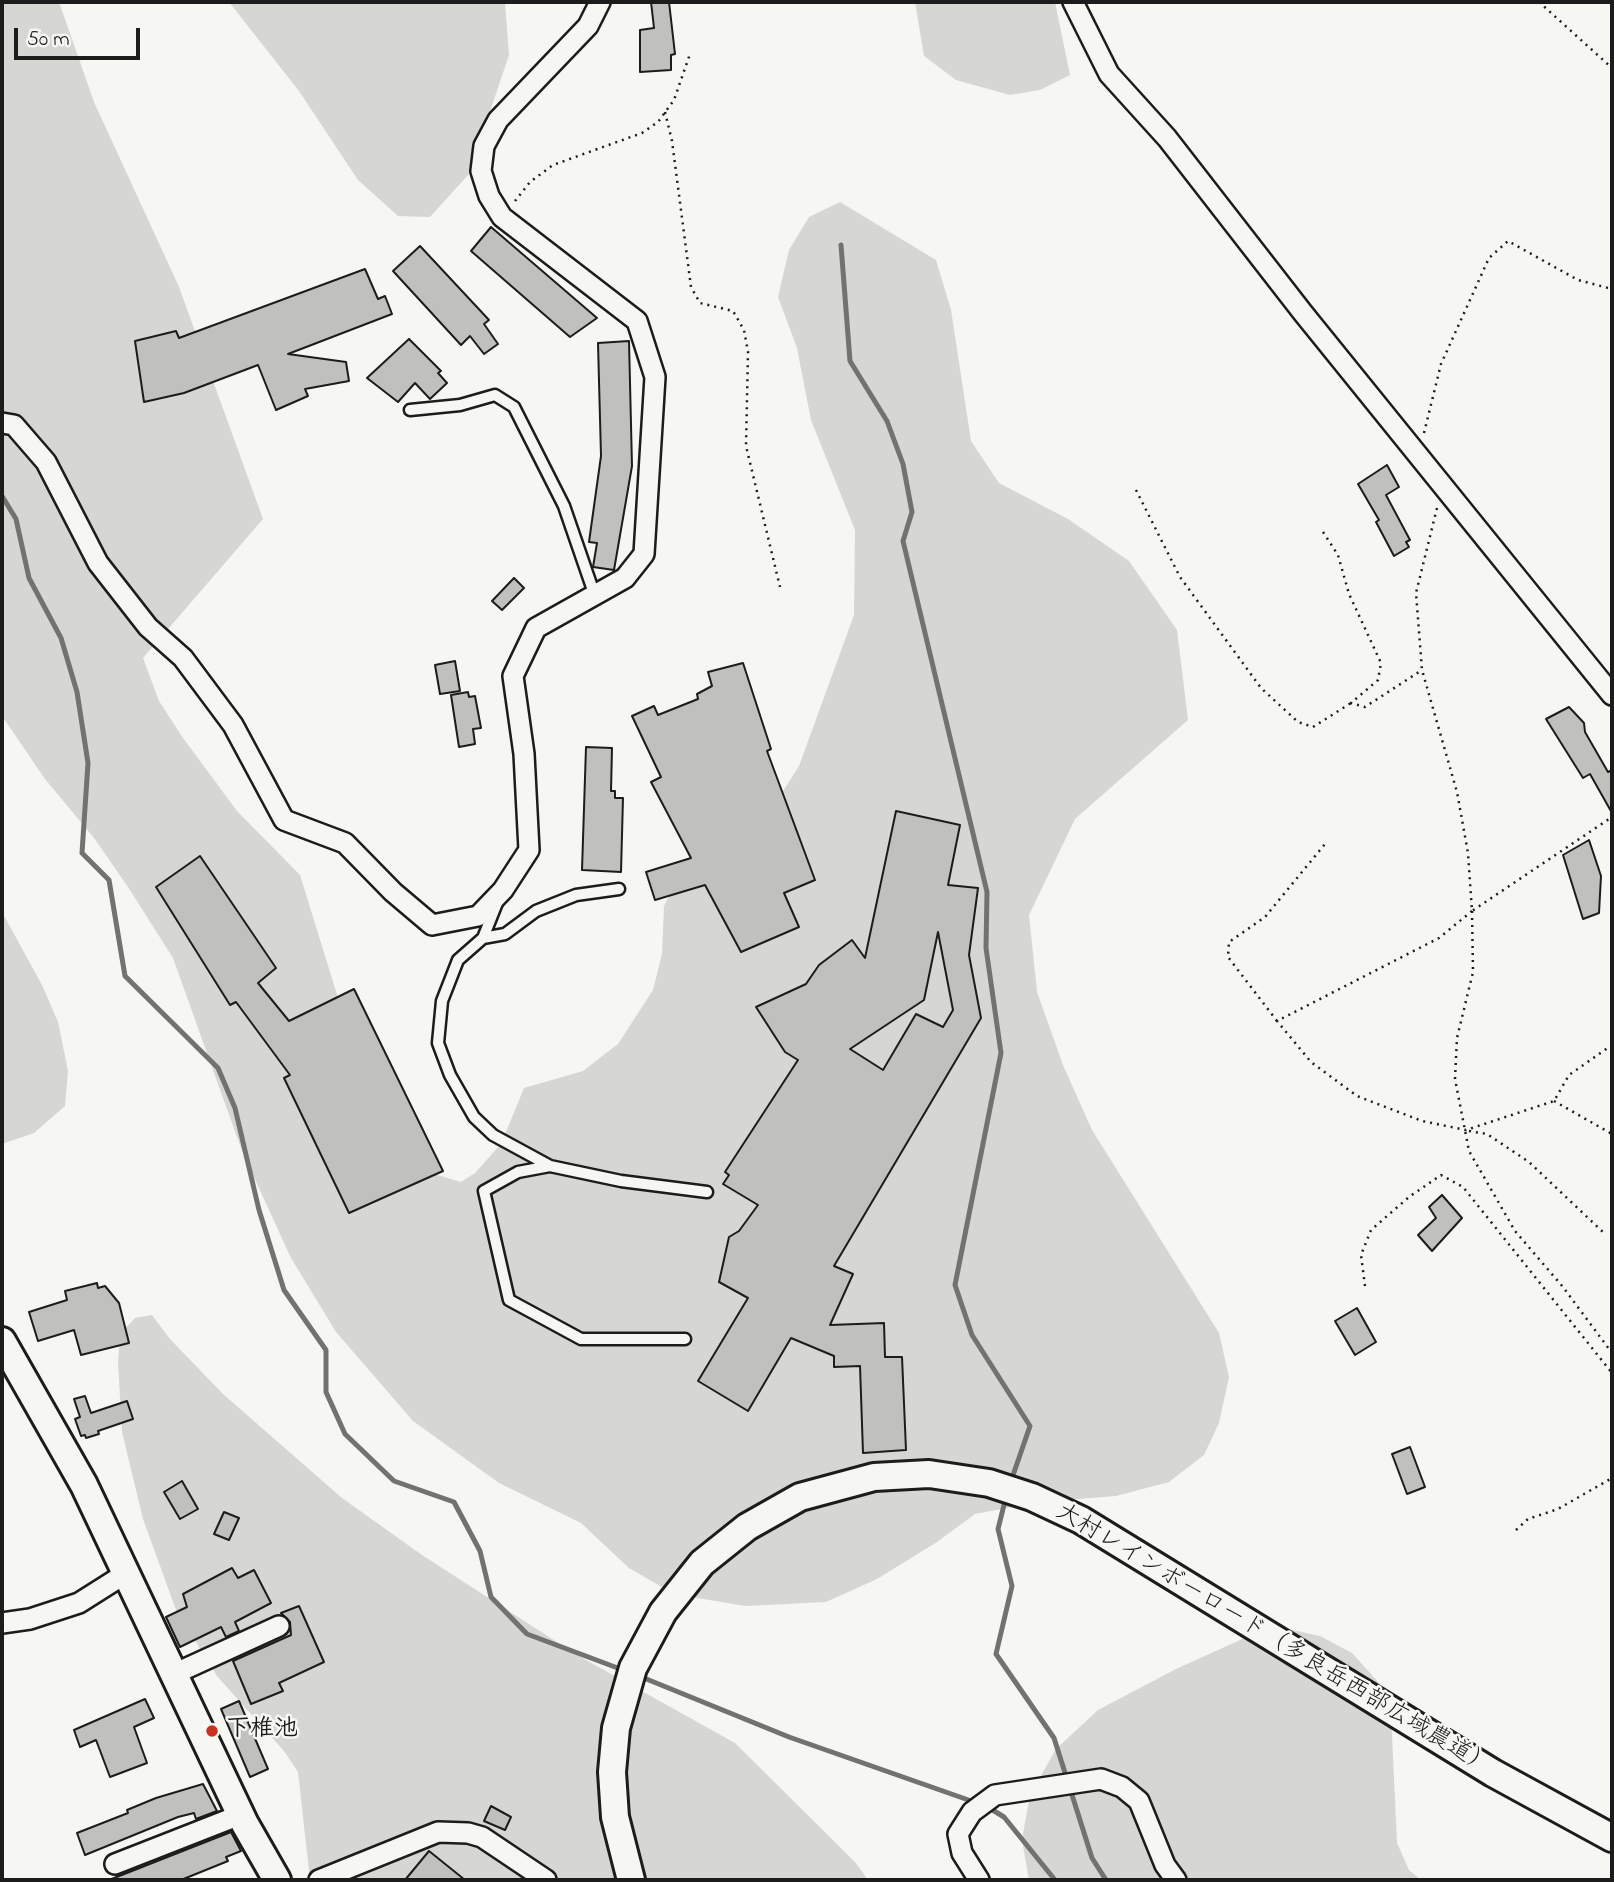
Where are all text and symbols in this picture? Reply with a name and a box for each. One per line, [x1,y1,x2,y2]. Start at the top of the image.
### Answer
scale bar [18,14,144,58]
text: 50 m [27,25,70,55]
street label: 大村レインボーロード（多良岳西部広域農道） [1050,1499,1496,1783]
place label: 下椎池 [226,1717,298,1745]
marker: 下椎池 [204,1723,220,1739]

